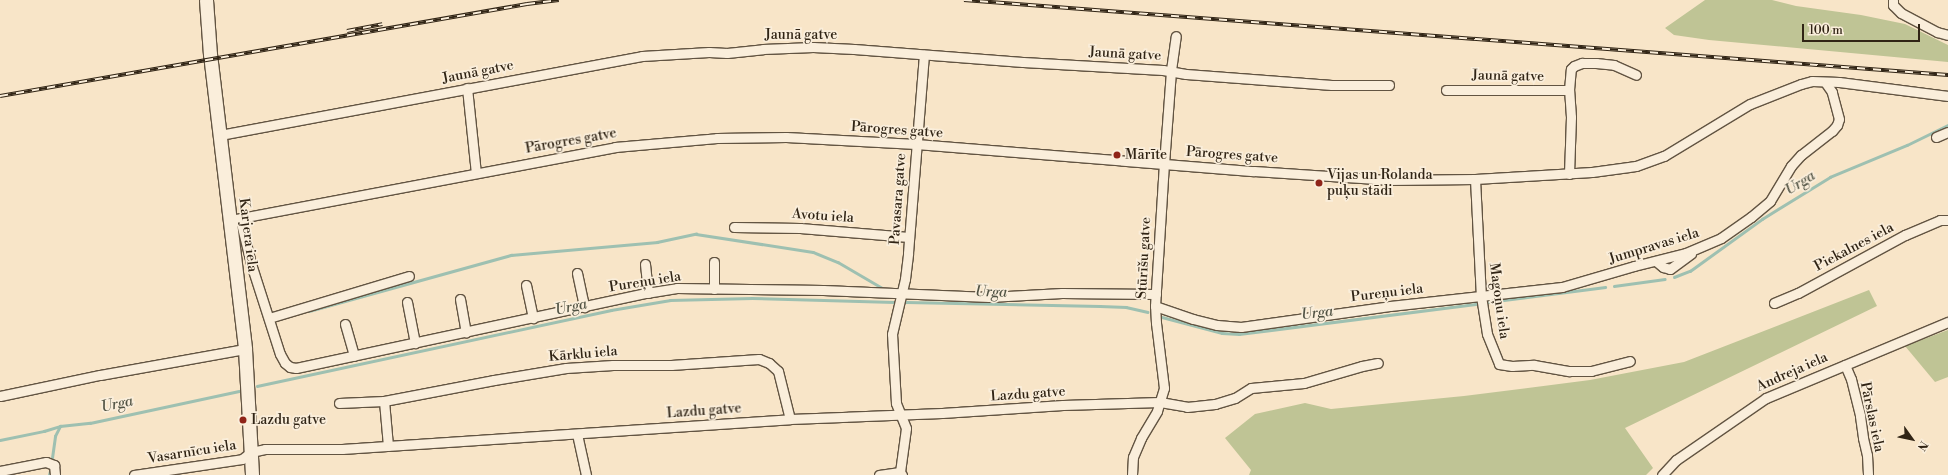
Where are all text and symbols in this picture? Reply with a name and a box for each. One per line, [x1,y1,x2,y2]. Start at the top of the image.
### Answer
scale bar [1804,16,1922,42]
text: 100 m [1809,23,1843,38]
street label: Jaunā gatve [765,27,837,43]
street label: Jaunā gatve [1088,44,1162,64]
street label: Jaunā gatve [441,57,515,87]
street label: Jaunā gatve [1472,67,1544,85]
street label: Pārogres gatve [850,118,944,142]
street label: Pārogres gatve [524,125,618,157]
street label: Pārogres gatve [1185,143,1279,167]
place label: Mārīte [1125,147,1167,163]
marker: Mārīte [1112,150,1122,160]
street label: Pavasara gatve [886,152,910,246]
place label: Vijas un Rolanda puķu stādi [1327,167,1433,200]
water label: Urga [1782,167,1818,199]
marker: Vijas un Rolanda puķu stādi [1314,178,1324,188]
street label: Karjera iela [235,197,261,273]
street label: Avotu iela [791,205,855,227]
street label: Stūrīšu gatve [1133,217,1155,299]
street label: Piekalnes iela [1811,219,1897,275]
street label: Jumpravas iela [1607,224,1701,268]
street label: Magoņu iela [1485,262,1513,340]
street label: Pureņu iela [608,268,682,296]
street label: Pureņu iela [1350,280,1424,306]
water label: Urga [975,283,1007,301]
water label: Urga [553,295,589,319]
water label: Urga [1300,302,1334,324]
street label: Kārklu iela [548,343,618,365]
street label: Andreja iela [1754,349,1830,395]
street label: Pārslas iela [1856,380,1888,454]
street label: Lazdu gatve [990,383,1066,405]
water label: Urga [99,392,135,416]
street label: Lazdu gatve [666,400,742,422]
place label: Lazdu gatve [251,412,326,428]
marker: Lazdu gatve [238,415,248,425]
north arrow [1892,419,1932,459]
street label: Vasarnīcu iela [147,437,237,467]
text: N [1914,438,1930,453]

